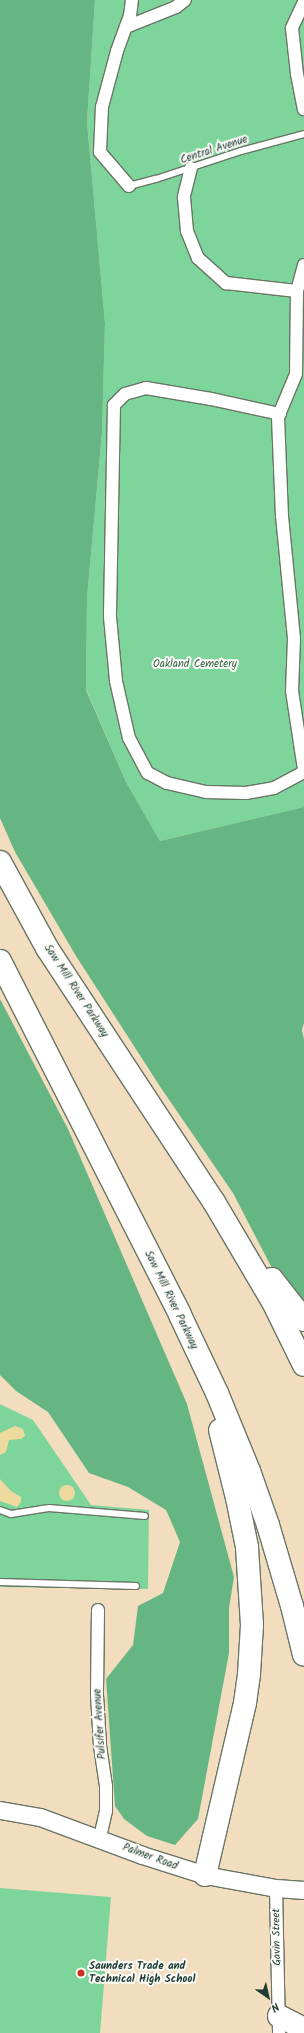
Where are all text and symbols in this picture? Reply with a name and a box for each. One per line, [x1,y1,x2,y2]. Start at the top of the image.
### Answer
street label: Central Avenue [179,133,249,167]
park label: Oakland Cemetery [153,657,237,671]
street label: Saw Mill River Parkway [41,942,111,1040]
street label: Saw Mill River Parkway [141,1248,201,1352]
street label: Pulsifer Avenue [91,1688,109,1760]
street label: Palmer Road [121,1841,179,1873]
street label: Gavin Street [270,1908,284,1966]
place label: Saunders Trade and Technical High School [89,1960,195,1986]
marker: Saunders Trade and Technical High School [76,1968,86,1978]
north arrow [248,1977,288,2017]
text: N [267,1998,283,2016]

